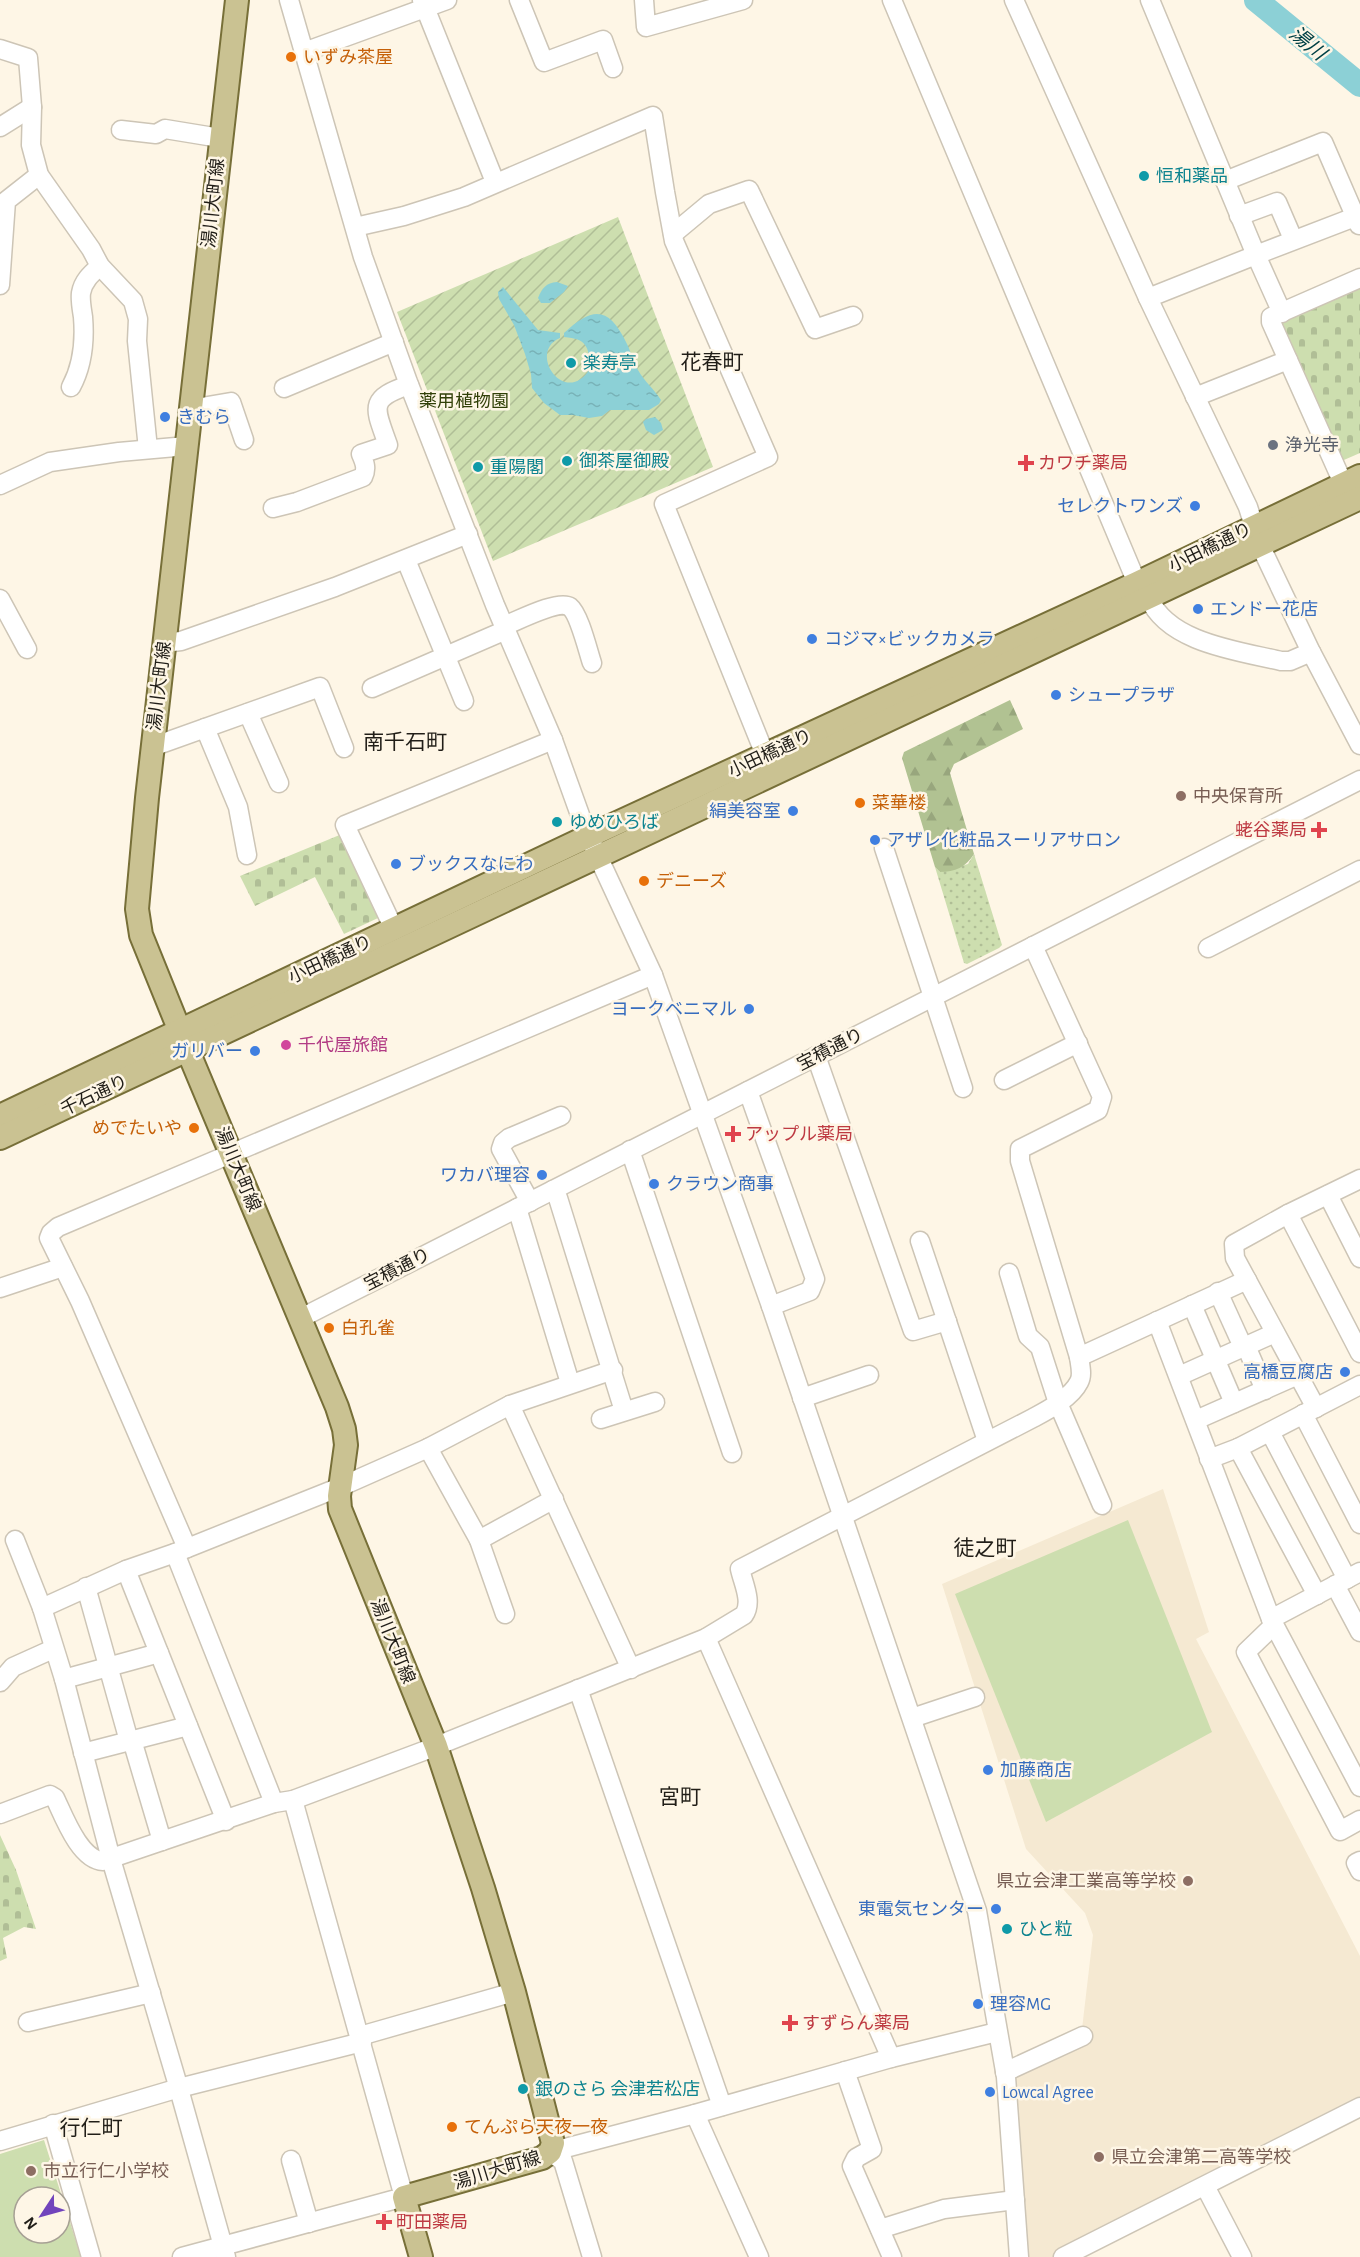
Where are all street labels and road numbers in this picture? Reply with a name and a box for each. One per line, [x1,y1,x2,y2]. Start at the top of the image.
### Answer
street label: 湯川大町線 [198,157,228,249]
street label: 小田橋通り [1166,519,1255,576]
street label: 湯川大町線 [144,640,174,732]
street label: 小田橋通り [725,726,815,781]
street label: 小田橋通り [285,932,375,987]
street label: 宝積通り [794,1025,867,1074]
street label: 千石通り [58,1072,131,1119]
street label: 湯川大町線 [211,1124,265,1214]
street label: 宝積通り [361,1245,434,1294]
street label: 湯川大町線 [367,1596,419,1686]
street label: 湯川大町線 [451,2147,543,2193]

